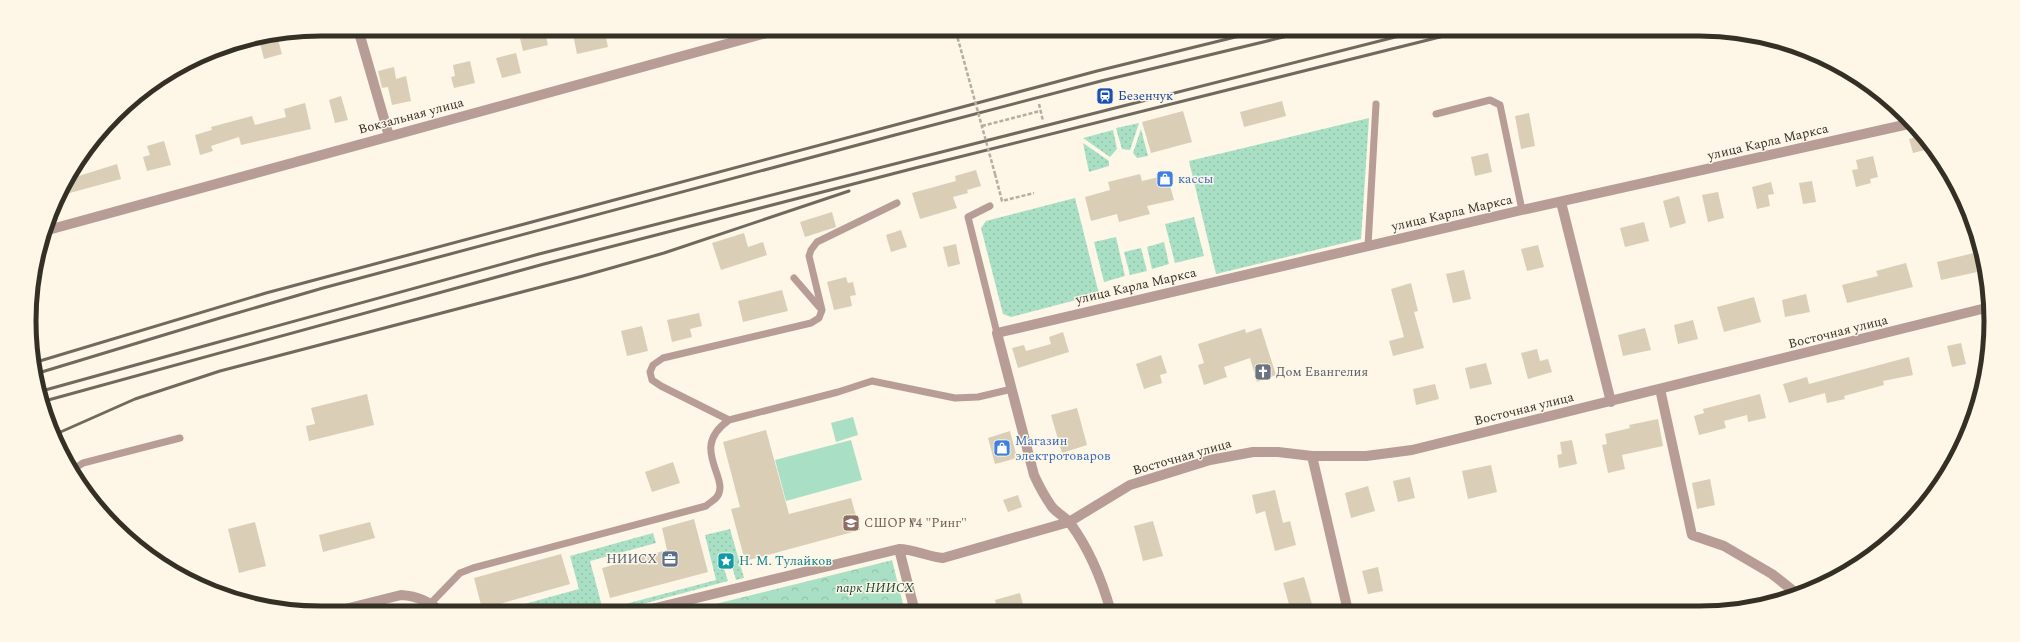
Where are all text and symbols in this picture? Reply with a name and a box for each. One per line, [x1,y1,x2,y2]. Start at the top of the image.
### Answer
station icon: Безенчук [1095,86,1115,106]
place label: Безенчук [1118,86,1173,106]
street label: Вокзальная улица [356,92,466,140]
street label: улица Карла Маркса [1705,118,1831,166]
shop icon: кассы [1155,169,1175,189]
place label: кассы [1178,169,1213,189]
street label: улица Карла Маркса [1389,189,1515,237]
street label: улица Карла Маркса [1073,262,1199,310]
street label: Восточная улица [1786,310,1890,354]
church icon: Дом Евангелия [1253,362,1273,382]
place label: Дом Евангелия [1276,362,1368,382]
street label: Восточная улица [1472,387,1576,431]
place label: Магазин электротоваров [1015,431,1111,466]
street label: Восточная улица [1130,433,1234,481]
shop icon: Магазин электротоваров [992,438,1012,458]
school or university icon: СШОР №4 "Ринг" [841,513,861,533]
place label: СШОР №4 "Ринг" [864,513,967,533]
place label: НИИСХ [606,549,657,569]
office icon: НИИСХ [660,549,680,569]
place icon: Н. М. Тулайков [716,551,736,571]
place label: Н. М. Тулайков [739,551,832,571]
park label: парк НИИСХ [836,578,915,598]

